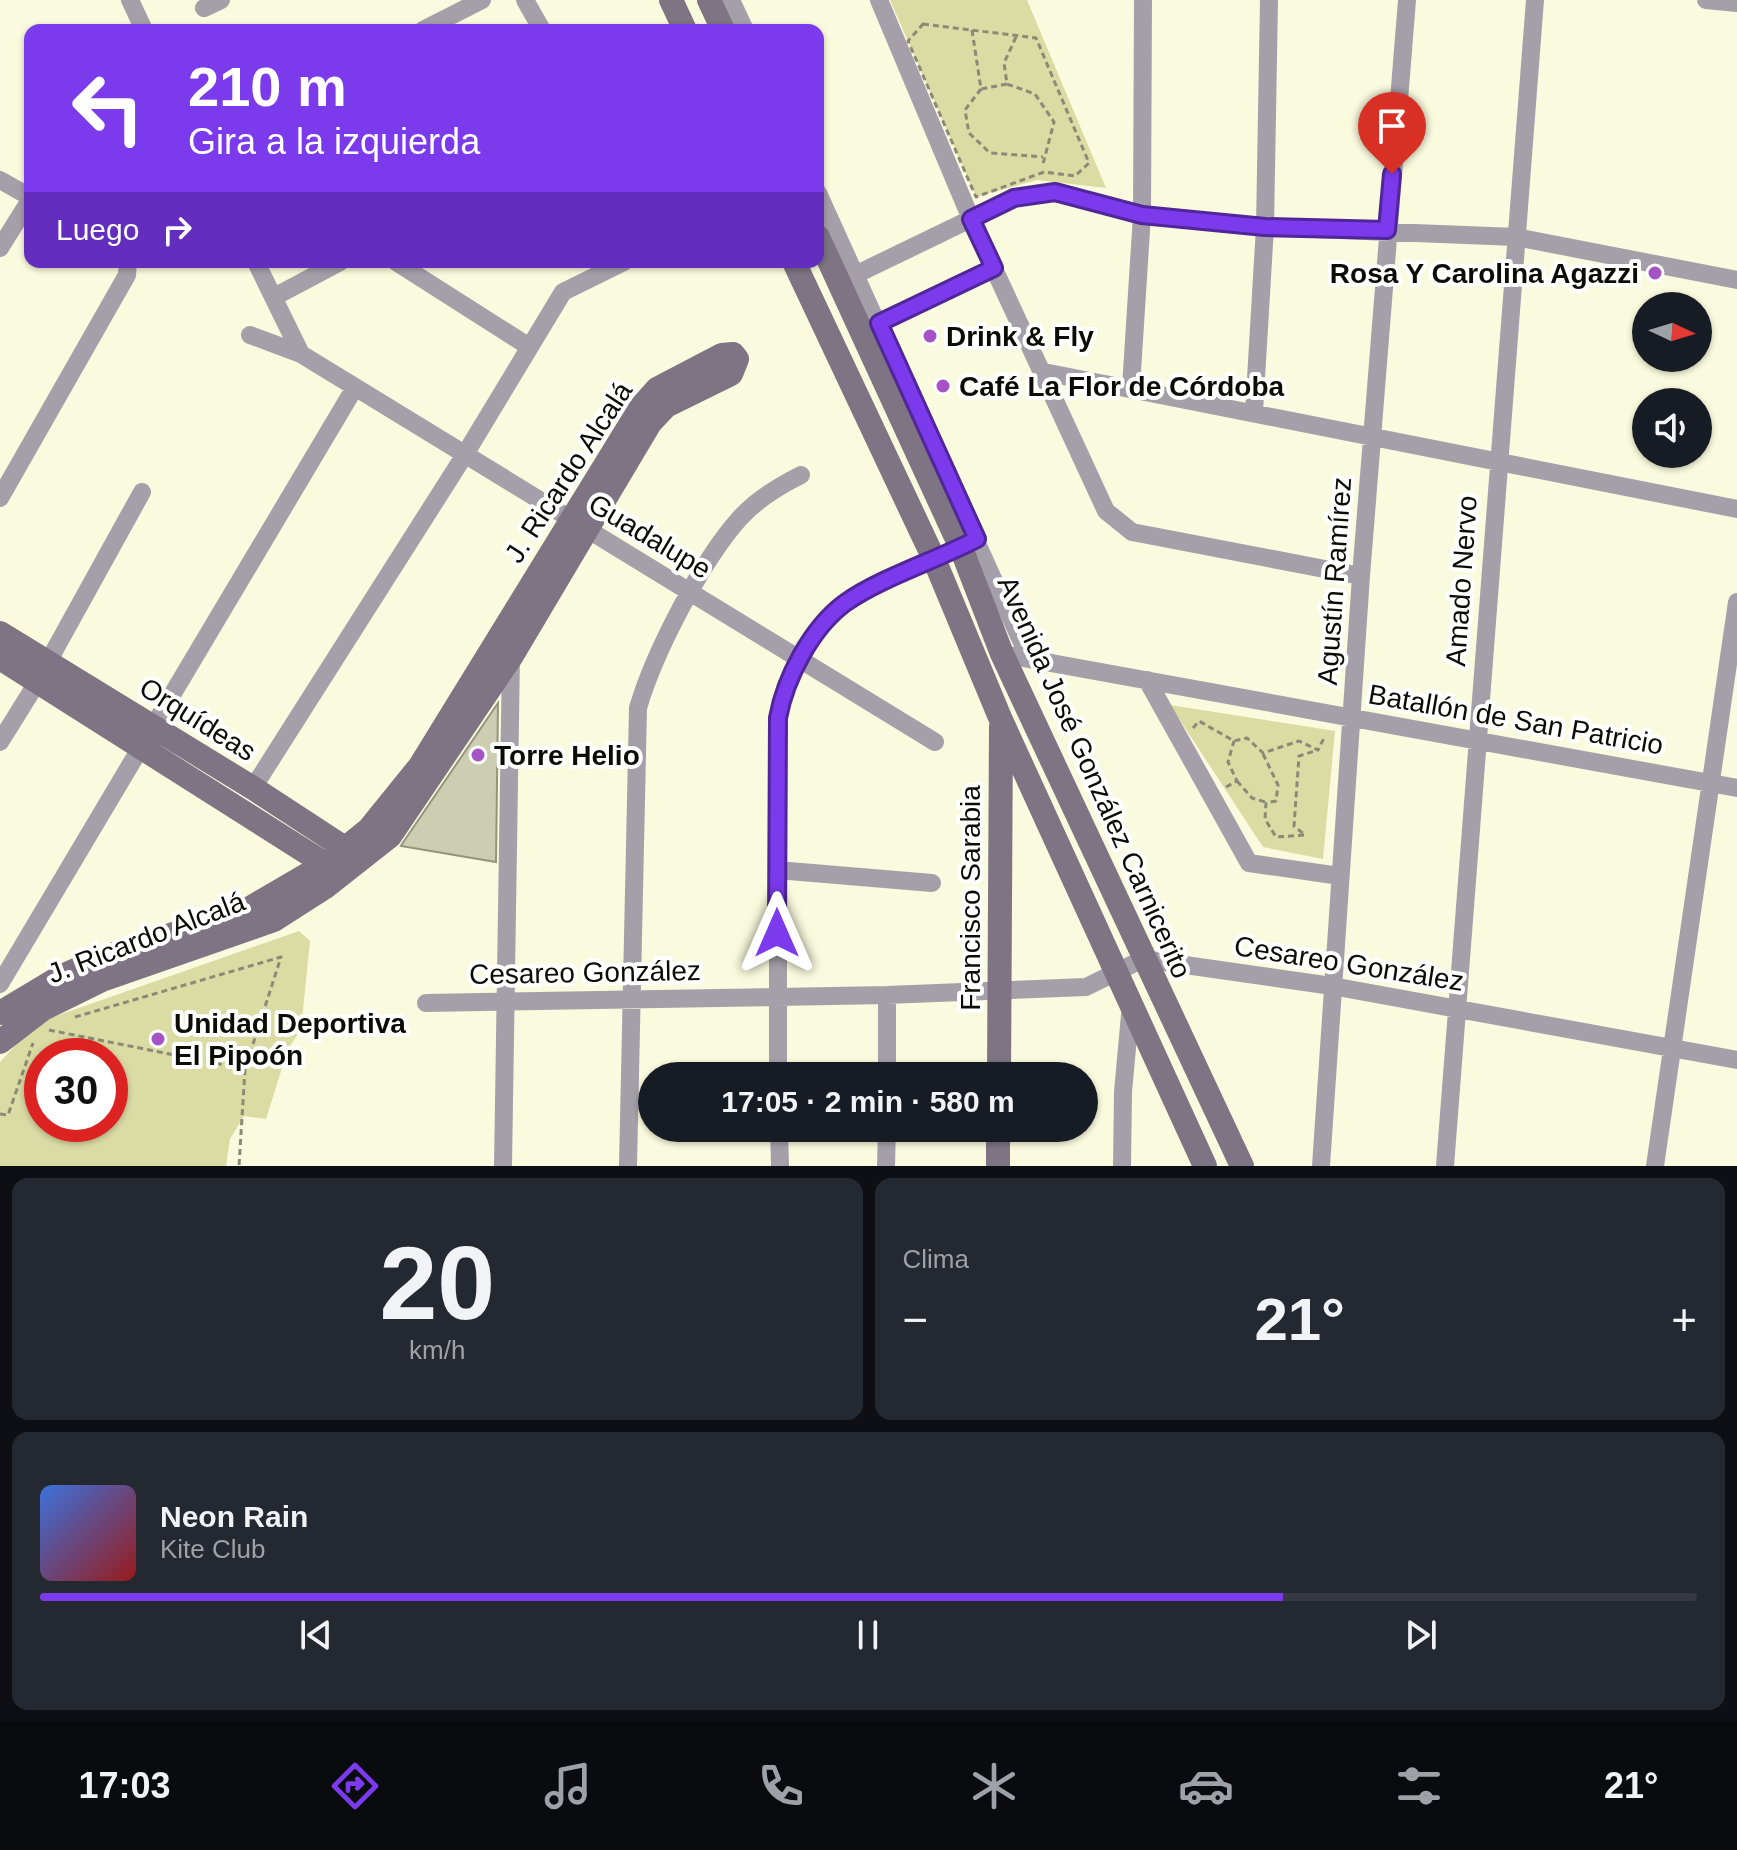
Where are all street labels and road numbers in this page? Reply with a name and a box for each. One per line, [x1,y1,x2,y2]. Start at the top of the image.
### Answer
street label: J. Ricardo Alcalá [499,376,638,568]
street label: Agustín Ramírez [1312,476,1357,686]
street label: Guadalupe [583,488,716,585]
street label: Amado Nervo [1440,495,1483,668]
street label: Avenida José González Carnicerito [992,571,1198,983]
street label: Orquídeas [134,672,261,767]
street label: Batallón de San Patricio [1366,678,1666,761]
street label: Francisco Sarabia [955,785,986,1011]
street label: J. Ricardo Alcalá [43,885,249,989]
street label: Cesareo González [1232,930,1466,997]
street label: Cesareo González [469,955,701,990]

